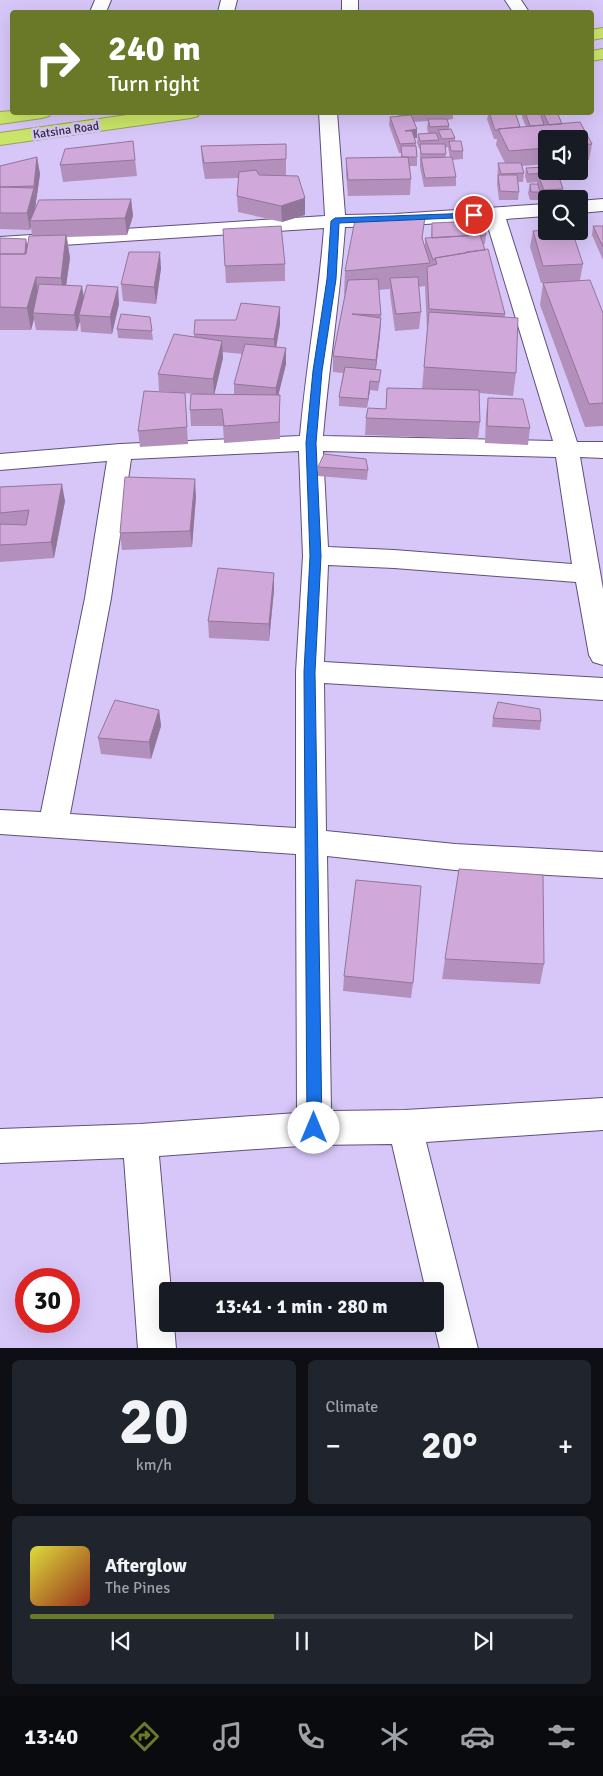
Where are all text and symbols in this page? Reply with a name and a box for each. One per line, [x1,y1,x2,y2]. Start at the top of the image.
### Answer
text: 240 m [108,27,201,70]
icon: right [25,30,90,95]
text: Turn right [108,70,200,97]
street label: Katsina Road [32,118,100,143]
map controls [538,130,588,240]
button: sound [538,130,588,180]
button: search [538,190,588,240]
pin [453,194,495,236]
icon: arrive [460,201,488,229]
position arrow [287,1101,339,1153]
speed limit sign: 30 [15,1268,80,1333]
text: 13:41 · 1 min · 280 m [215,1295,388,1319]
text: 20 [119,1382,189,1462]
text: Climate [326,1397,378,1417]
text: 20° [421,1422,477,1469]
text: − [326,1429,341,1463]
text: + [558,1429,573,1463]
text: km/h [136,1455,172,1475]
text: Afterglow [105,1554,187,1578]
text: The Pines [105,1578,170,1598]
icon: previous [107,1627,135,1655]
icon: pause [288,1627,316,1655]
icon: next [469,1627,497,1655]
icon: directions [127,1719,162,1754]
icon: music [210,1719,245,1754]
icon: phone [293,1719,328,1754]
icon: climate [377,1719,412,1754]
icon: car [460,1719,495,1754]
icon: filters [544,1719,579,1754]
text: 13:40 [24,1723,78,1750]

